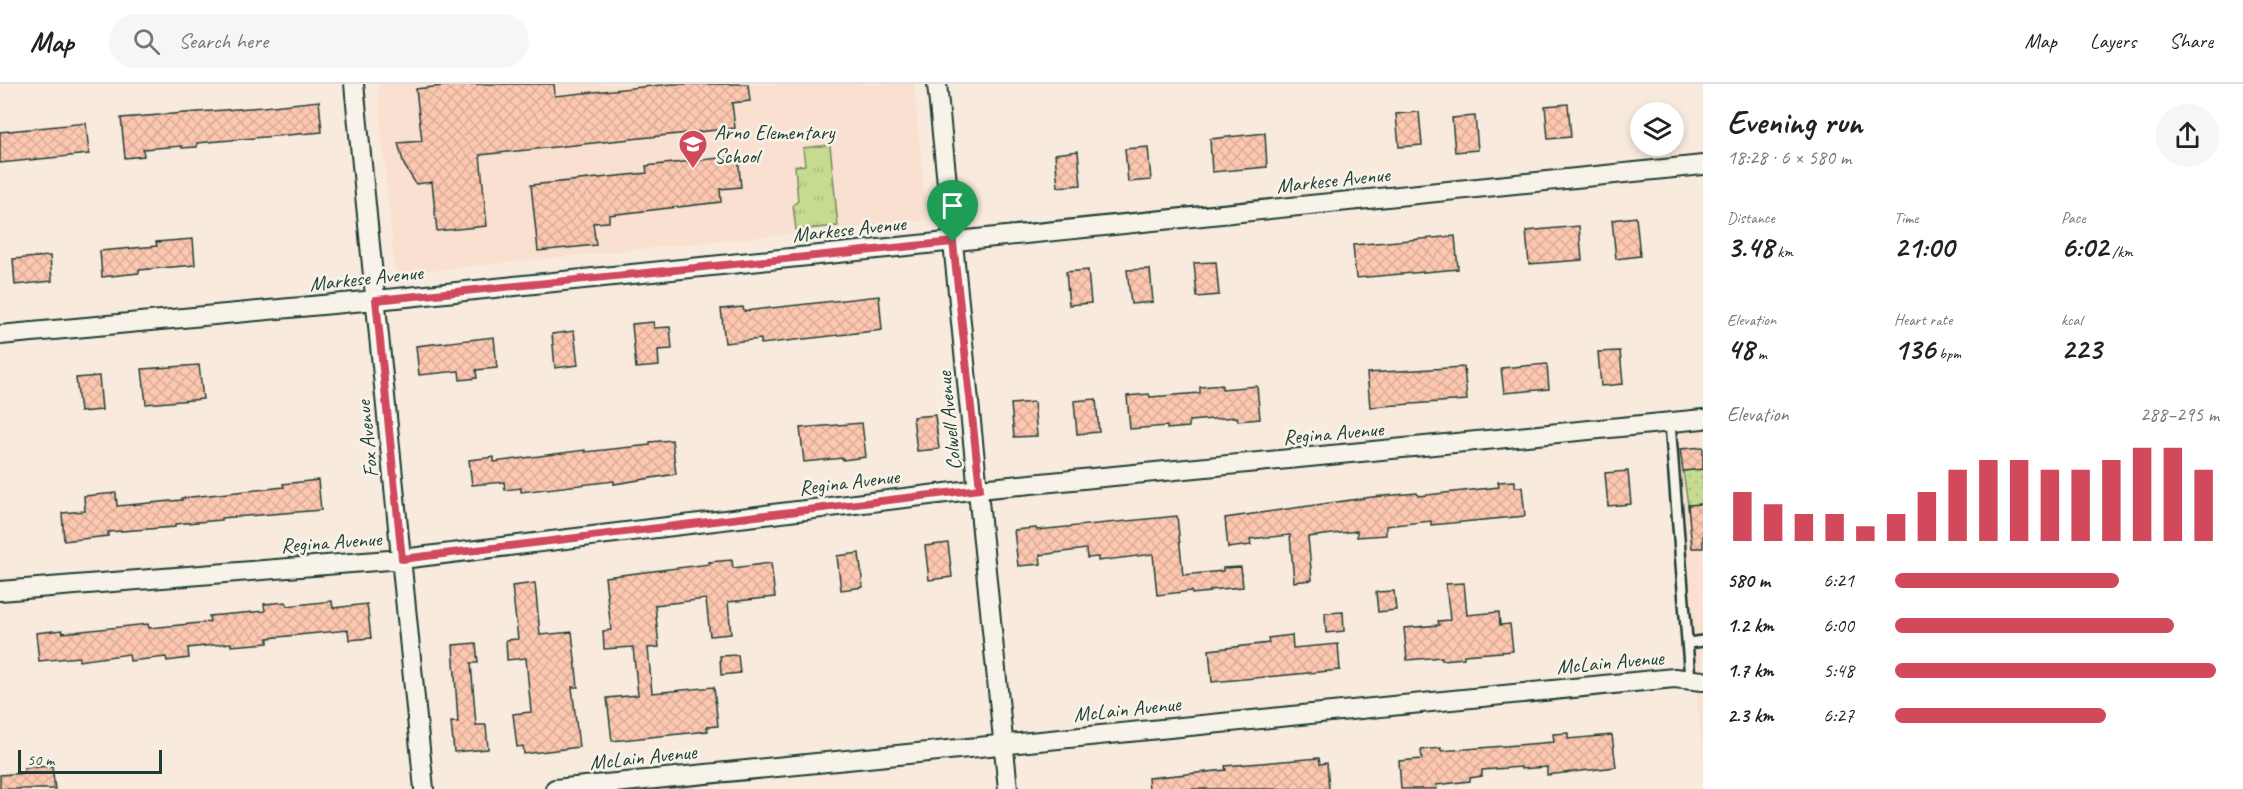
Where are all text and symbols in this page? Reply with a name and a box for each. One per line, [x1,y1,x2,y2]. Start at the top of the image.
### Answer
search box [109,14,529,68]
text: Map [30,24,73,59]
icon: search [130,25,163,58]
text: Search here [178,27,268,55]
text: Map [2024,28,2057,54]
text: Layers [2090,28,2136,54]
text: Share [2169,28,2213,54]
text: Evening run [1727,101,1862,143]
map controls [1630,102,1684,156]
button: layers [1630,102,1684,156]
button: share [2156,104,2219,167]
place label: Arno Elementary School [714,119,836,169]
school or university icon: Arno Elementary School [677,128,709,170]
text: 18:28 · 6 × 580 m [1727,145,1851,170]
street label: Markese Avenue [1275,161,1392,199]
pin [927,180,978,242]
icon: arrive [936,189,969,222]
text: Distance [1727,208,1775,228]
text: Time [1894,208,1918,228]
text: Pace [2061,208,2086,228]
street label: Markese Avenue [791,210,908,248]
text: 3.48 [1727,228,1773,266]
text: 21:00 [1894,228,1954,266]
text: 6:02 [2061,228,2108,266]
text: km [1773,242,1793,262]
text: /km [2108,242,2133,262]
street label: Markese Avenue [308,259,425,297]
text: Elevation [1727,310,1776,330]
text: Heart rate [1894,310,1952,330]
text: kcal [2061,310,2082,330]
text: 48 [1727,330,1754,368]
text: 136 [1894,330,1935,368]
text: 223 [2061,330,2102,368]
text: m [1754,344,1767,364]
text: bpm [1935,344,1961,364]
street label: Colwell Avenue [931,369,967,472]
street label: Fox Avenue [350,397,384,479]
text: Elevation [1727,402,1789,427]
text: 288–295 m [2140,402,2219,427]
street label: Regina Avenue [1282,416,1385,450]
street label: Regina Avenue [797,463,902,501]
street label: Regina Avenue [280,525,383,558]
text: 580 m [1727,568,1770,593]
text: 6:21 [1823,568,1854,593]
text: 1.2 km [1727,613,1774,638]
text: 6:00 [1823,613,1854,638]
street label: McLain Avenue [1555,644,1666,680]
text: 1.7 km [1727,658,1773,683]
text: 5:48 [1823,658,1854,683]
street label: McLain Avenue [1072,690,1183,728]
text: 2.3 km [1727,703,1774,728]
text: 6:27 [1823,703,1854,728]
street label: McLain Avenue [588,738,699,776]
scale bar [18,747,162,774]
text: 50 m [27,750,54,770]

